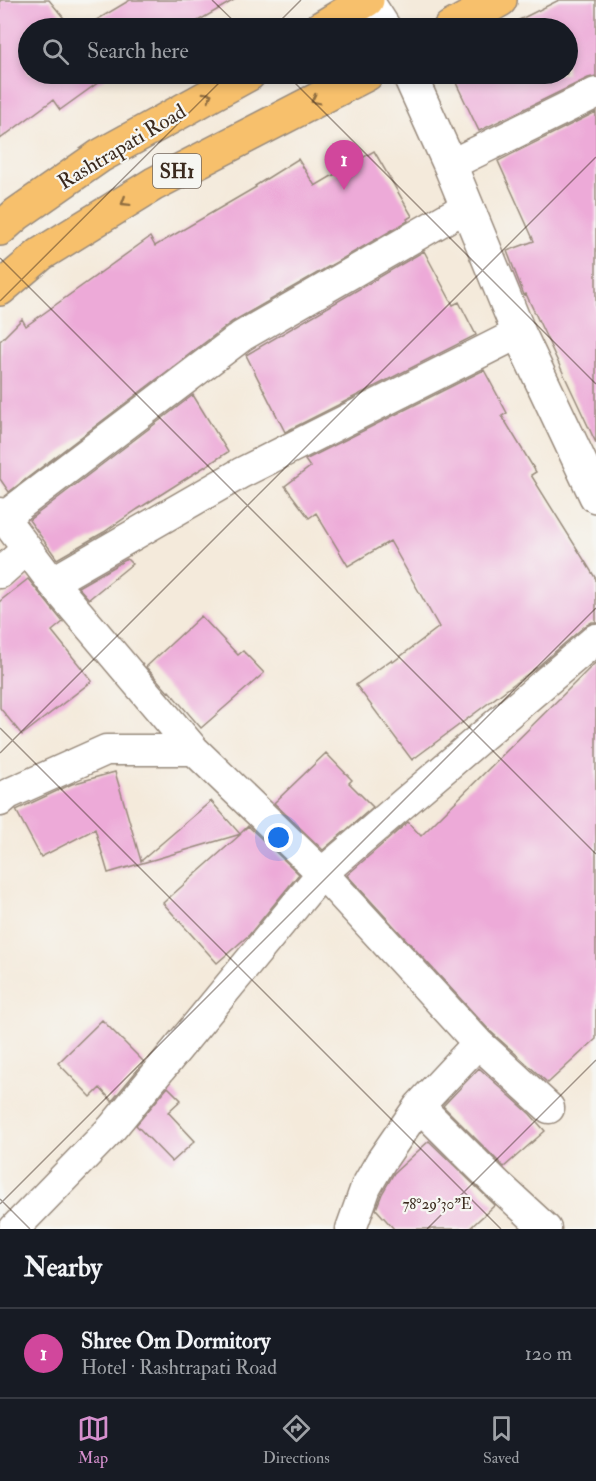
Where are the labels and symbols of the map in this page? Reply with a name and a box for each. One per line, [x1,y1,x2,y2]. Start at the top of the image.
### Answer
one-way arrow [202,92,212,103]
one-way arrow [311,93,322,105]
street label: Rashtrapati Road [53,98,192,196]
pin: 1 [324,140,364,190]
road number: SH1 [153,154,201,188]
one-way arrow [121,194,131,206]
your location [264,823,293,852]
text: 78°29'30"E [402,1195,472,1214]

